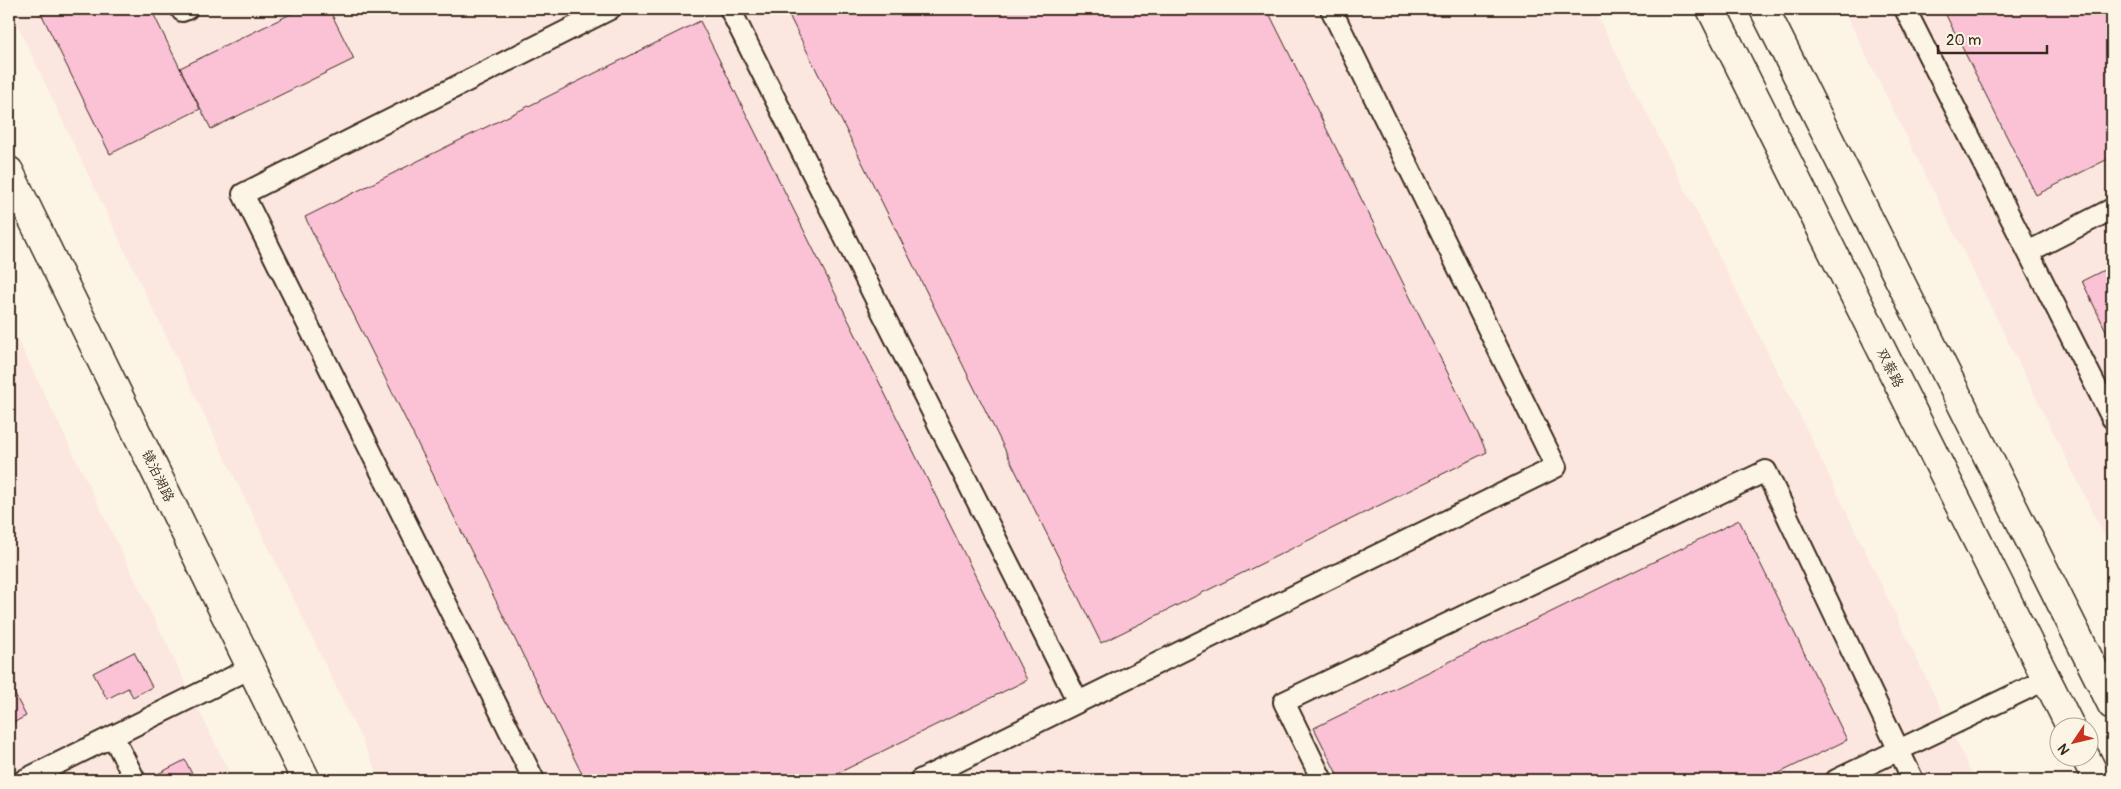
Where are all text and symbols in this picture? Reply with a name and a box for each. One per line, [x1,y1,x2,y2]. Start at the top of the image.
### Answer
scale bar [1938,22,2047,54]
text: 20 m [1946,31,1981,50]
street label: 双蔡路 [1873,345,1907,391]
street label: 镜泊湖路 [138,447,178,505]
north arrow [2048,716,2098,766]
text: N [2054,740,2073,758]

